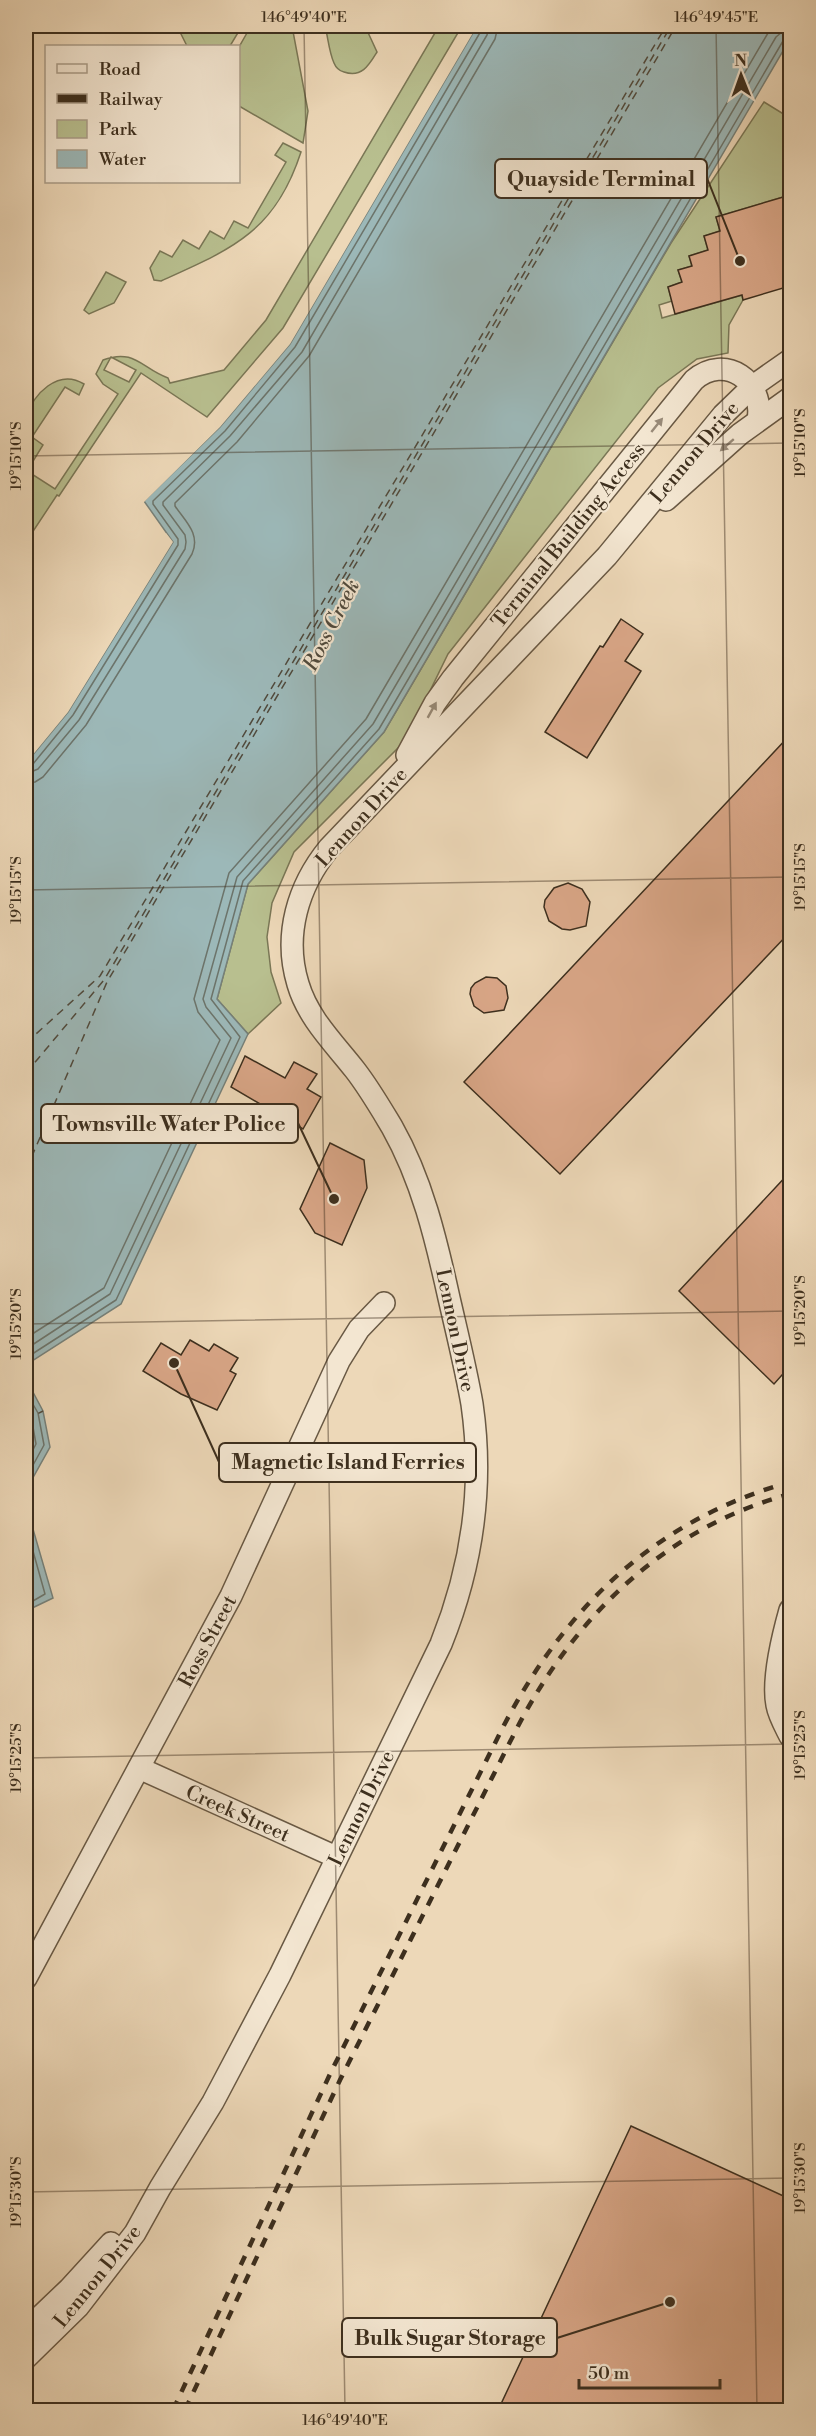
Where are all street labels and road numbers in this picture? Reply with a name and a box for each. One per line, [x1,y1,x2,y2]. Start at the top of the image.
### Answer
street label: Lennon Drive [645,397,745,509]
street label: Terminal Building Access [487,438,652,634]
street label: Lennon Drive [311,763,413,873]
street label: Lennon Drive [429,1266,480,1394]
street label: Ross Street [174,1591,243,1692]
street label: Lennon Drive [324,1747,401,1870]
street label: Creek Street [181,1780,293,1848]
street label: Lennon Drive [49,2220,147,2334]

